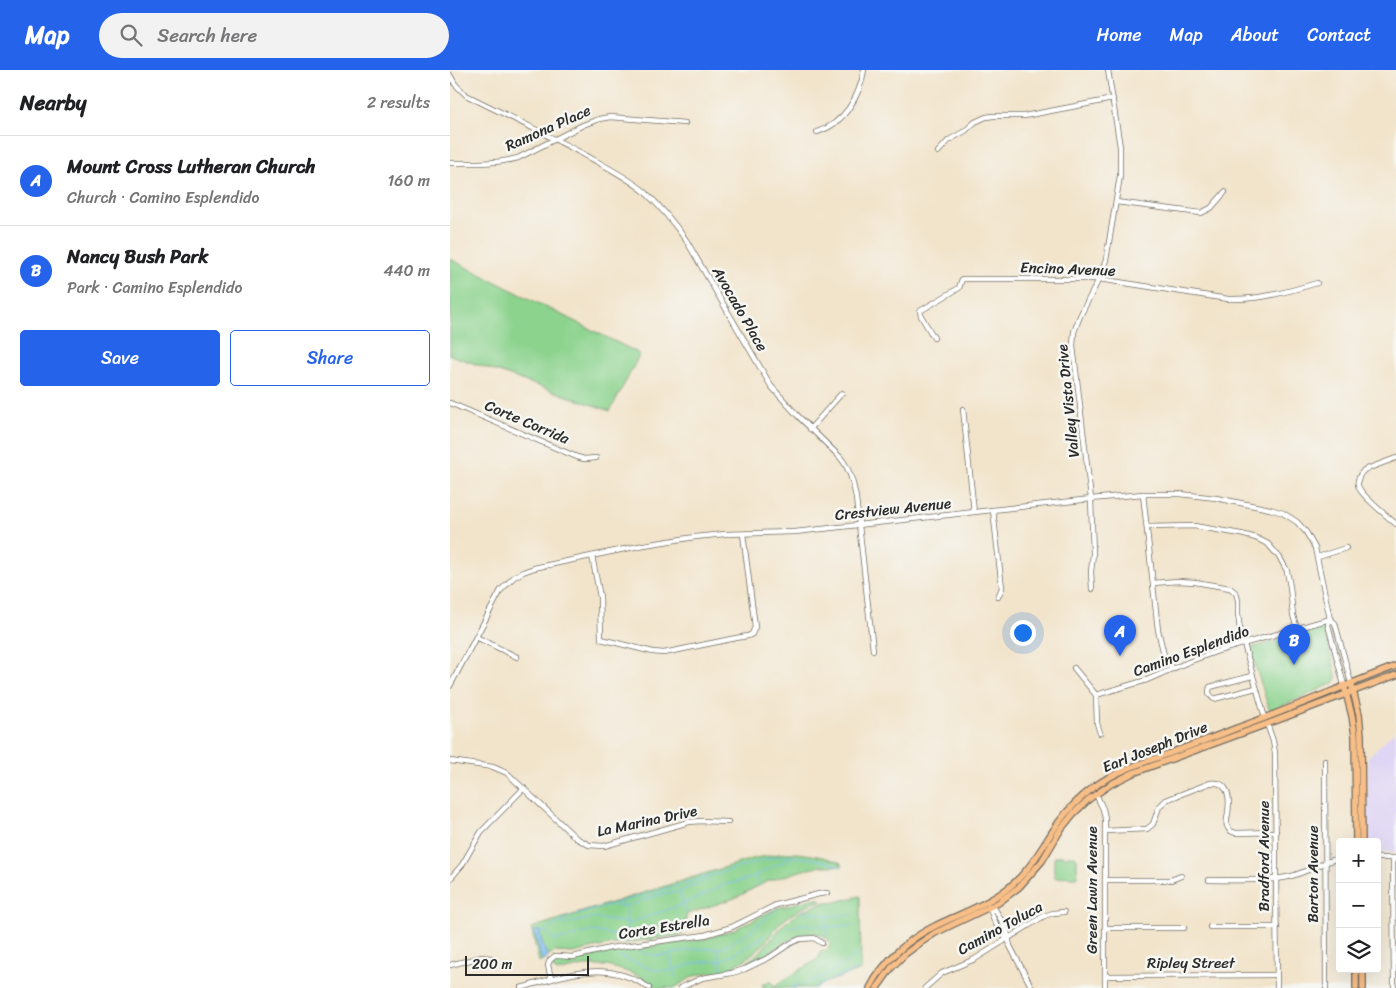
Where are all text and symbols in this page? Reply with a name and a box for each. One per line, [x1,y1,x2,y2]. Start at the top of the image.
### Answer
search box [99,13,449,58]
text: Map [25,14,69,56]
text: Search here [157,19,257,52]
text: Home [1097,19,1142,51]
text: Map [1170,19,1203,51]
text: About [1231,19,1279,51]
text: Contact [1307,19,1371,51]
icon: search [117,21,145,49]
text: Nearby [20,84,86,122]
text: 2 results [367,88,430,117]
street label: Ramona Place [501,97,595,158]
text: Mount Cross Lutheran Church [67,150,315,183]
text: A [31,166,41,195]
text: 160 m [387,166,430,195]
text: Church · Camino Esplendido [67,183,259,212]
text: Nancy Bush Park [67,240,208,273]
street label: Encino Avenue [1020,254,1116,284]
text: B [31,256,41,285]
text: 440 m [383,256,430,285]
street label: Avocado Place [705,261,775,357]
text: Park · Camino Esplendido [67,273,242,302]
button: Save [20,330,220,386]
button: Share [230,330,430,386]
street label: Valley Vista Drive [1049,343,1087,459]
street label: Corte Corrida [481,392,574,452]
street label: Crestview Avenue [834,490,952,528]
pin: A [1104,615,1136,656]
street label: Camino Esplendido [1129,618,1253,684]
your location [1010,620,1036,646]
pin: B [1278,624,1310,665]
street label: Earl Joseph Drive [1098,714,1212,780]
street label: La Marina Drive [594,798,700,844]
street label: Bradford Avenue [1251,800,1277,912]
street label: Barton Avenue [1300,825,1326,923]
street label: Green Lawn Avenue [1079,826,1105,954]
map controls [1336,838,1381,973]
button: + [1336,838,1381,883]
button: − [1336,883,1381,928]
street label: Camino Toluca [953,894,1048,962]
street label: Corte Estrella [617,907,712,947]
button: layers [1336,928,1381,973]
street label: Ripley Street [1147,950,1236,976]
text: 200 m [472,952,512,977]
scale bar [465,953,589,976]

